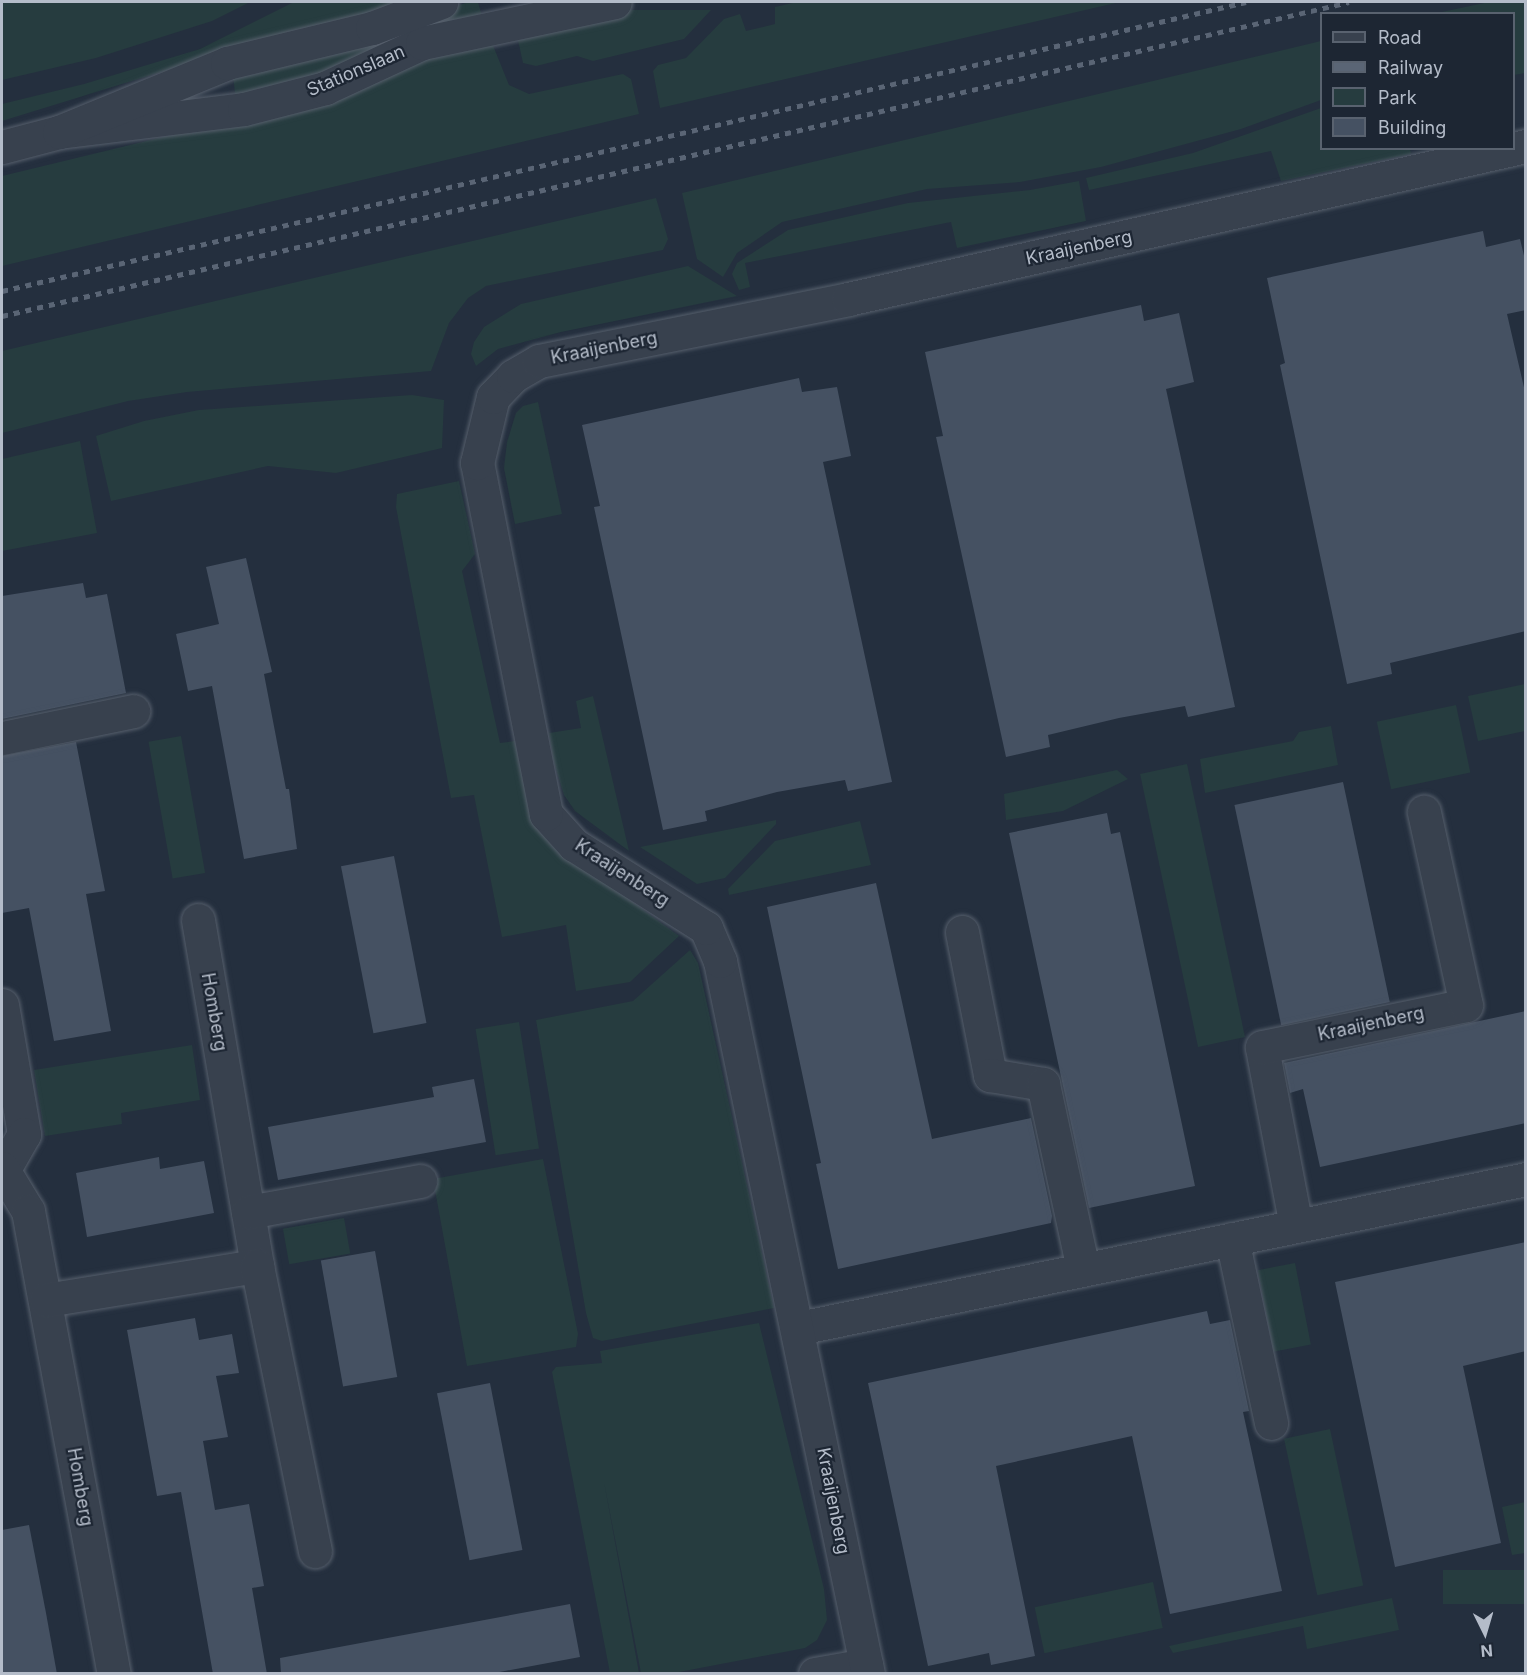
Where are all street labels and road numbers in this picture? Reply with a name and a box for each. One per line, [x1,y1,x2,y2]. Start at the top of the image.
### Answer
street label: Stationslaan [304,41,408,101]
street label: Kraaijenberg [1024,226,1134,270]
street label: Kraaijenberg [549,327,659,369]
street label: Kraaijenberg [571,835,673,911]
street label: Homberg [197,971,231,1053]
street label: Kraaijenberg [1316,1002,1426,1046]
street label: Homberg [63,1446,97,1528]
street label: Kraaijenberg [812,1446,854,1556]

